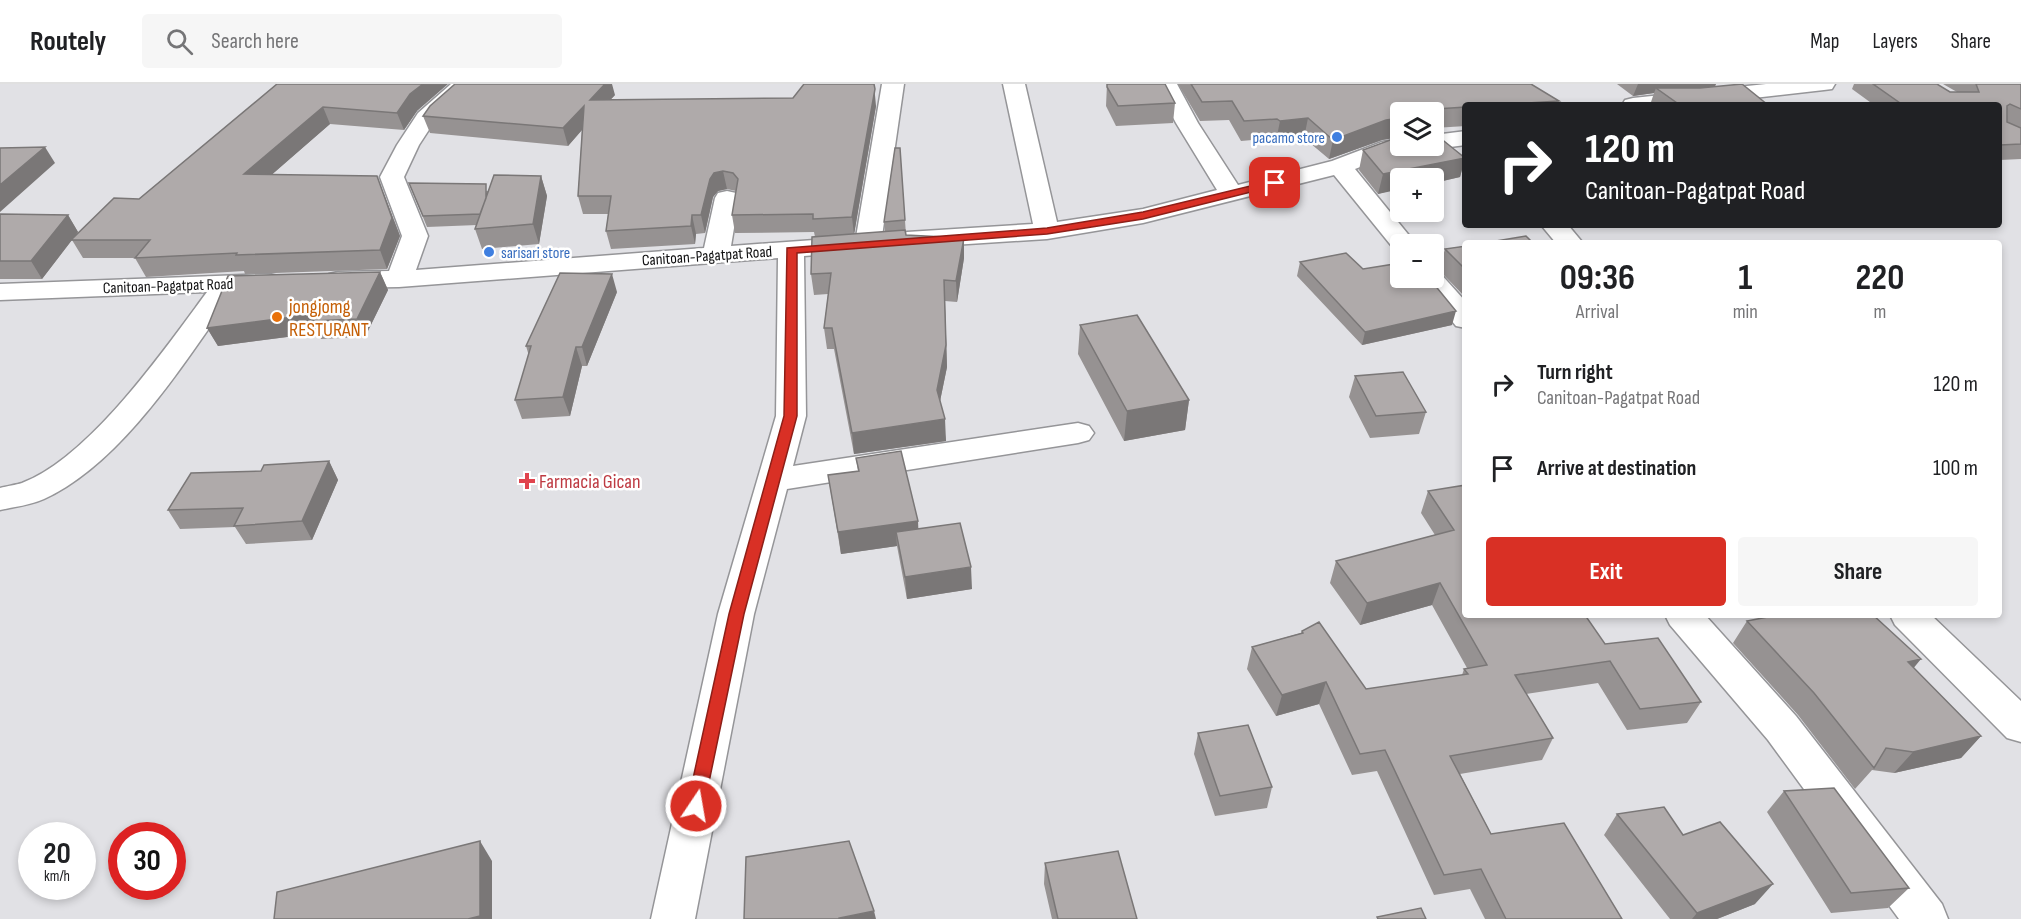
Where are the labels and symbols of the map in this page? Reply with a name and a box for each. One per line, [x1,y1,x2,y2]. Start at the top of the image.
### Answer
place label: pacamo store [1253,129,1325,148]
marker: pacamo store [1330,130,1344,144]
pin [1249,157,1300,208]
street label: Canitoan-Pagatpat Road [641,242,773,271]
place label: sarisari store [501,244,570,263]
marker: sarisari store [482,245,496,259]
street label: Canitoan-Pagatpat Road [103,275,234,298]
place label: jongjomg RESTURANT [288,295,369,342]
marker: jongjomg RESTURANT [270,310,284,324]
place label: Farmacia Gican [539,470,641,494]
marker: Farmacia Gican [520,474,534,488]
position arrow [664,774,728,838]
speed limit sign: 30 [108,822,186,900]

